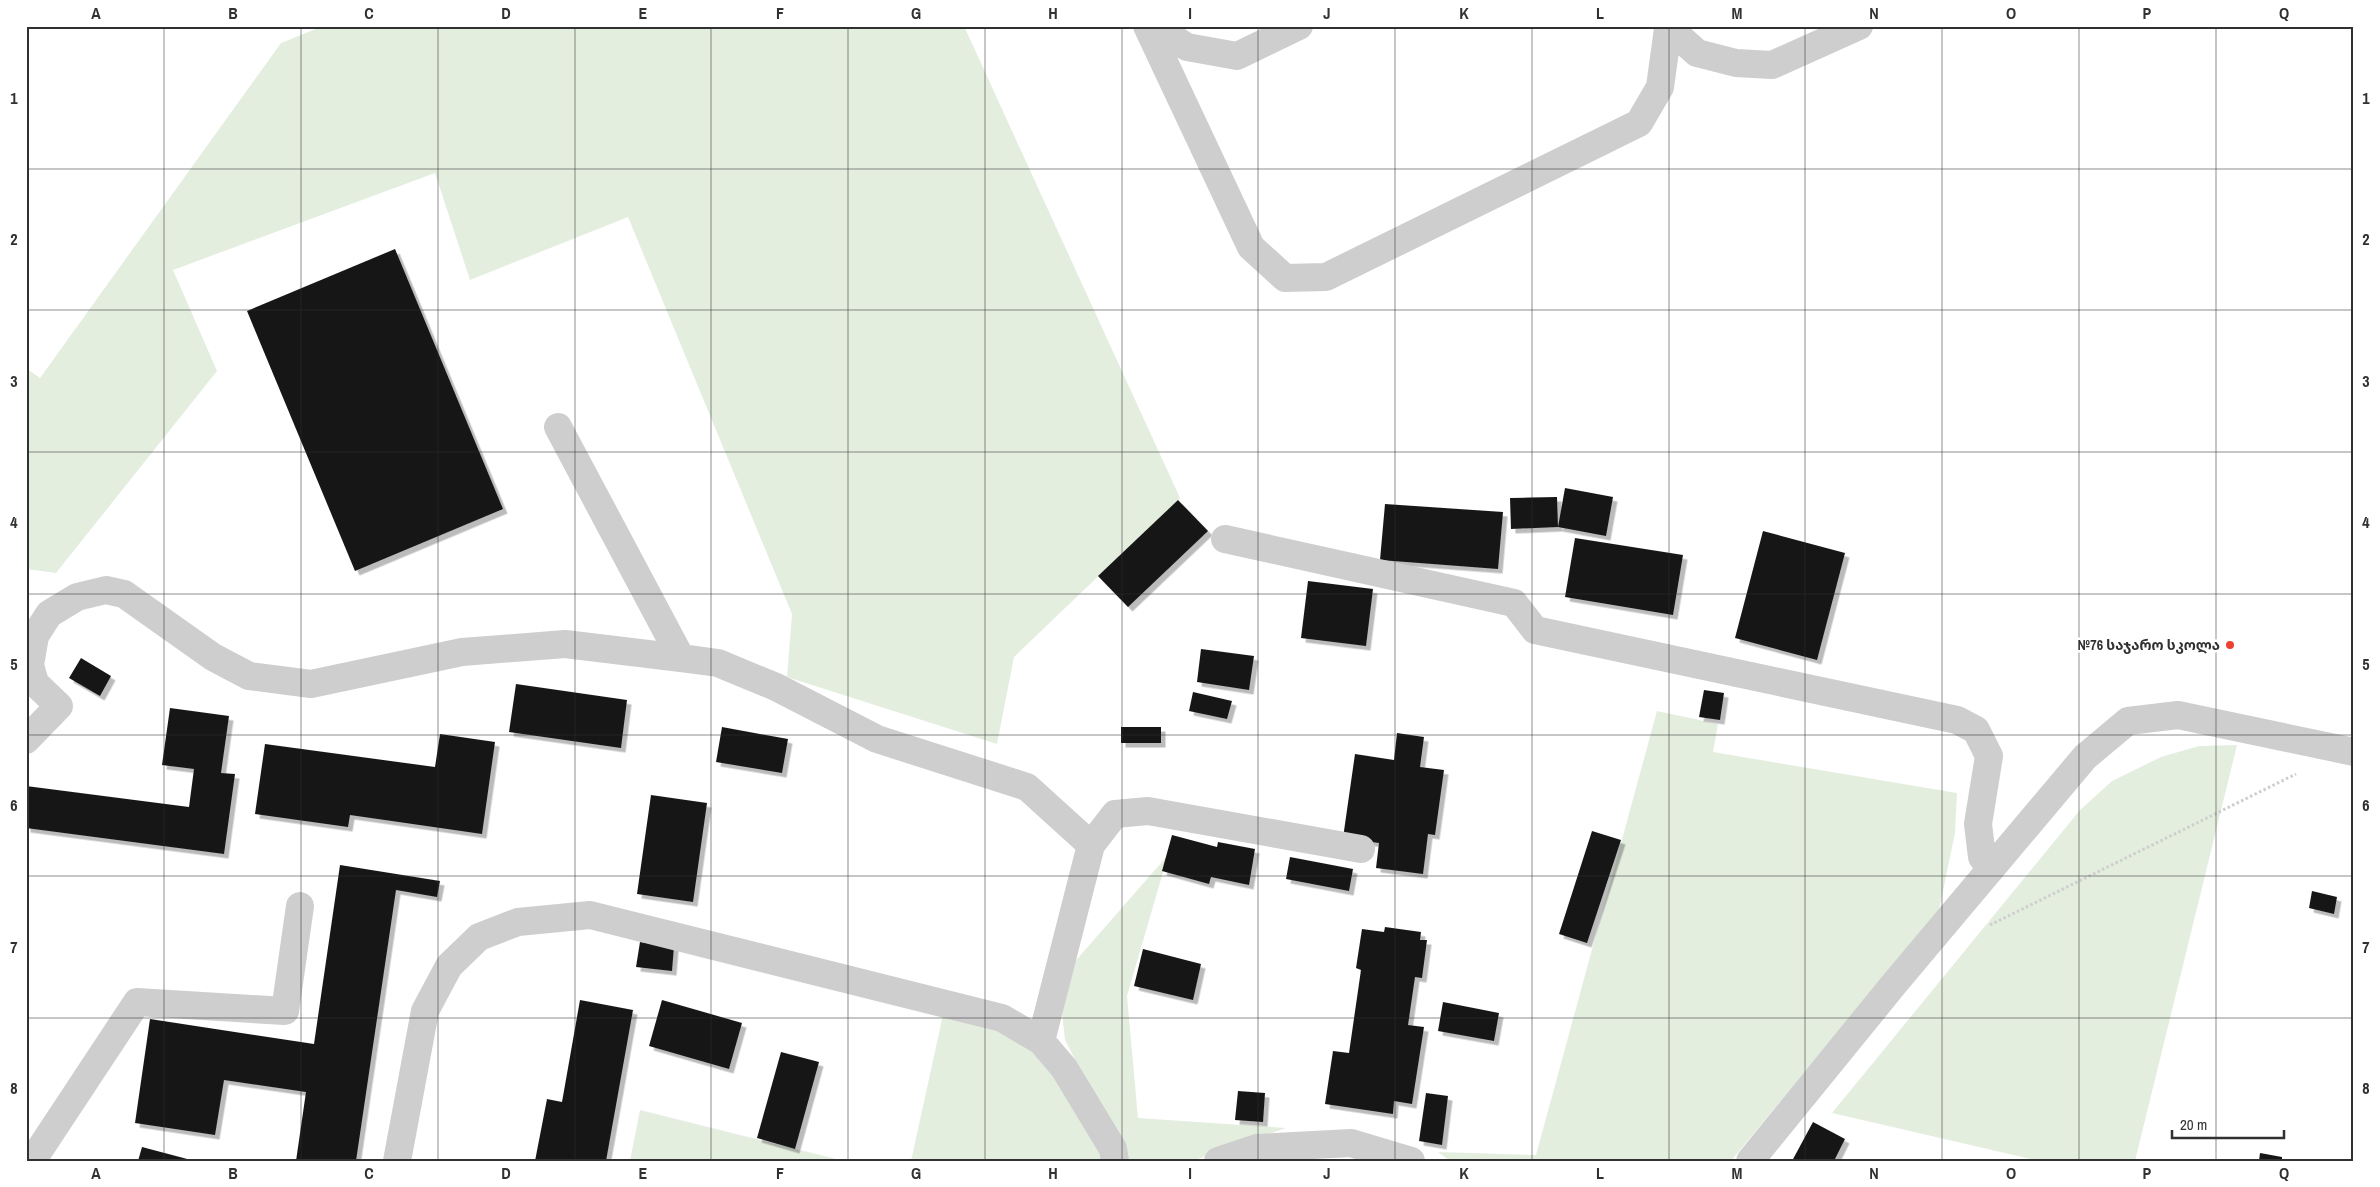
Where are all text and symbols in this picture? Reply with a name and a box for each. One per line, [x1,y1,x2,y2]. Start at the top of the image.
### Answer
text: A [91,2,101,24]
text: B [228,2,238,24]
text: C [364,2,374,24]
text: D [501,2,511,24]
text: E [639,2,648,24]
text: F [776,2,784,24]
text: G [911,2,921,24]
text: H [1048,2,1058,24]
text: I [1188,2,1192,24]
text: J [1323,2,1331,24]
text: K [1459,2,1469,24]
text: L [1596,2,1604,24]
text: M [1732,2,1743,24]
text: N [1869,2,1879,24]
text: O [2006,2,2016,24]
text: P [2143,2,2152,24]
text: Q [2279,2,2289,24]
text: 1 [10,87,18,109]
text: 1 [2362,87,2370,109]
text: 2 [10,228,18,250]
text: 2 [2362,228,2370,250]
text: 3 [10,370,18,392]
text: 3 [2362,370,2370,392]
text: 4 [10,511,18,533]
text: 4 [2362,511,2370,533]
place label: №76 საჯარო სკოლა [2078,636,2220,654]
marker: №76 საჯარო სკოლა [2224,639,2236,651]
text: 5 [10,653,18,675]
text: 5 [2362,653,2370,675]
text: 6 [10,794,18,816]
text: 6 [2362,794,2370,816]
text: 7 [10,936,18,958]
text: 7 [2362,936,2370,958]
text: 8 [10,1077,18,1099]
text: 8 [2362,1077,2370,1099]
scale bar [2172,1107,2285,1139]
text: 20 m [2180,1114,2207,1135]
text: A [91,1162,101,1184]
text: B [228,1162,238,1184]
text: C [364,1162,374,1184]
text: D [501,1162,511,1184]
text: E [639,1162,648,1184]
text: F [776,1162,784,1184]
text: G [911,1162,921,1184]
text: H [1048,1162,1058,1184]
text: I [1188,1162,1192,1184]
text: J [1323,1162,1331,1184]
text: K [1459,1162,1469,1184]
text: L [1596,1162,1604,1184]
text: M [1732,1162,1743,1184]
text: N [1869,1162,1879,1184]
text: O [2006,1162,2016,1184]
text: P [2143,1162,2152,1184]
text: Q [2279,1162,2289,1184]

